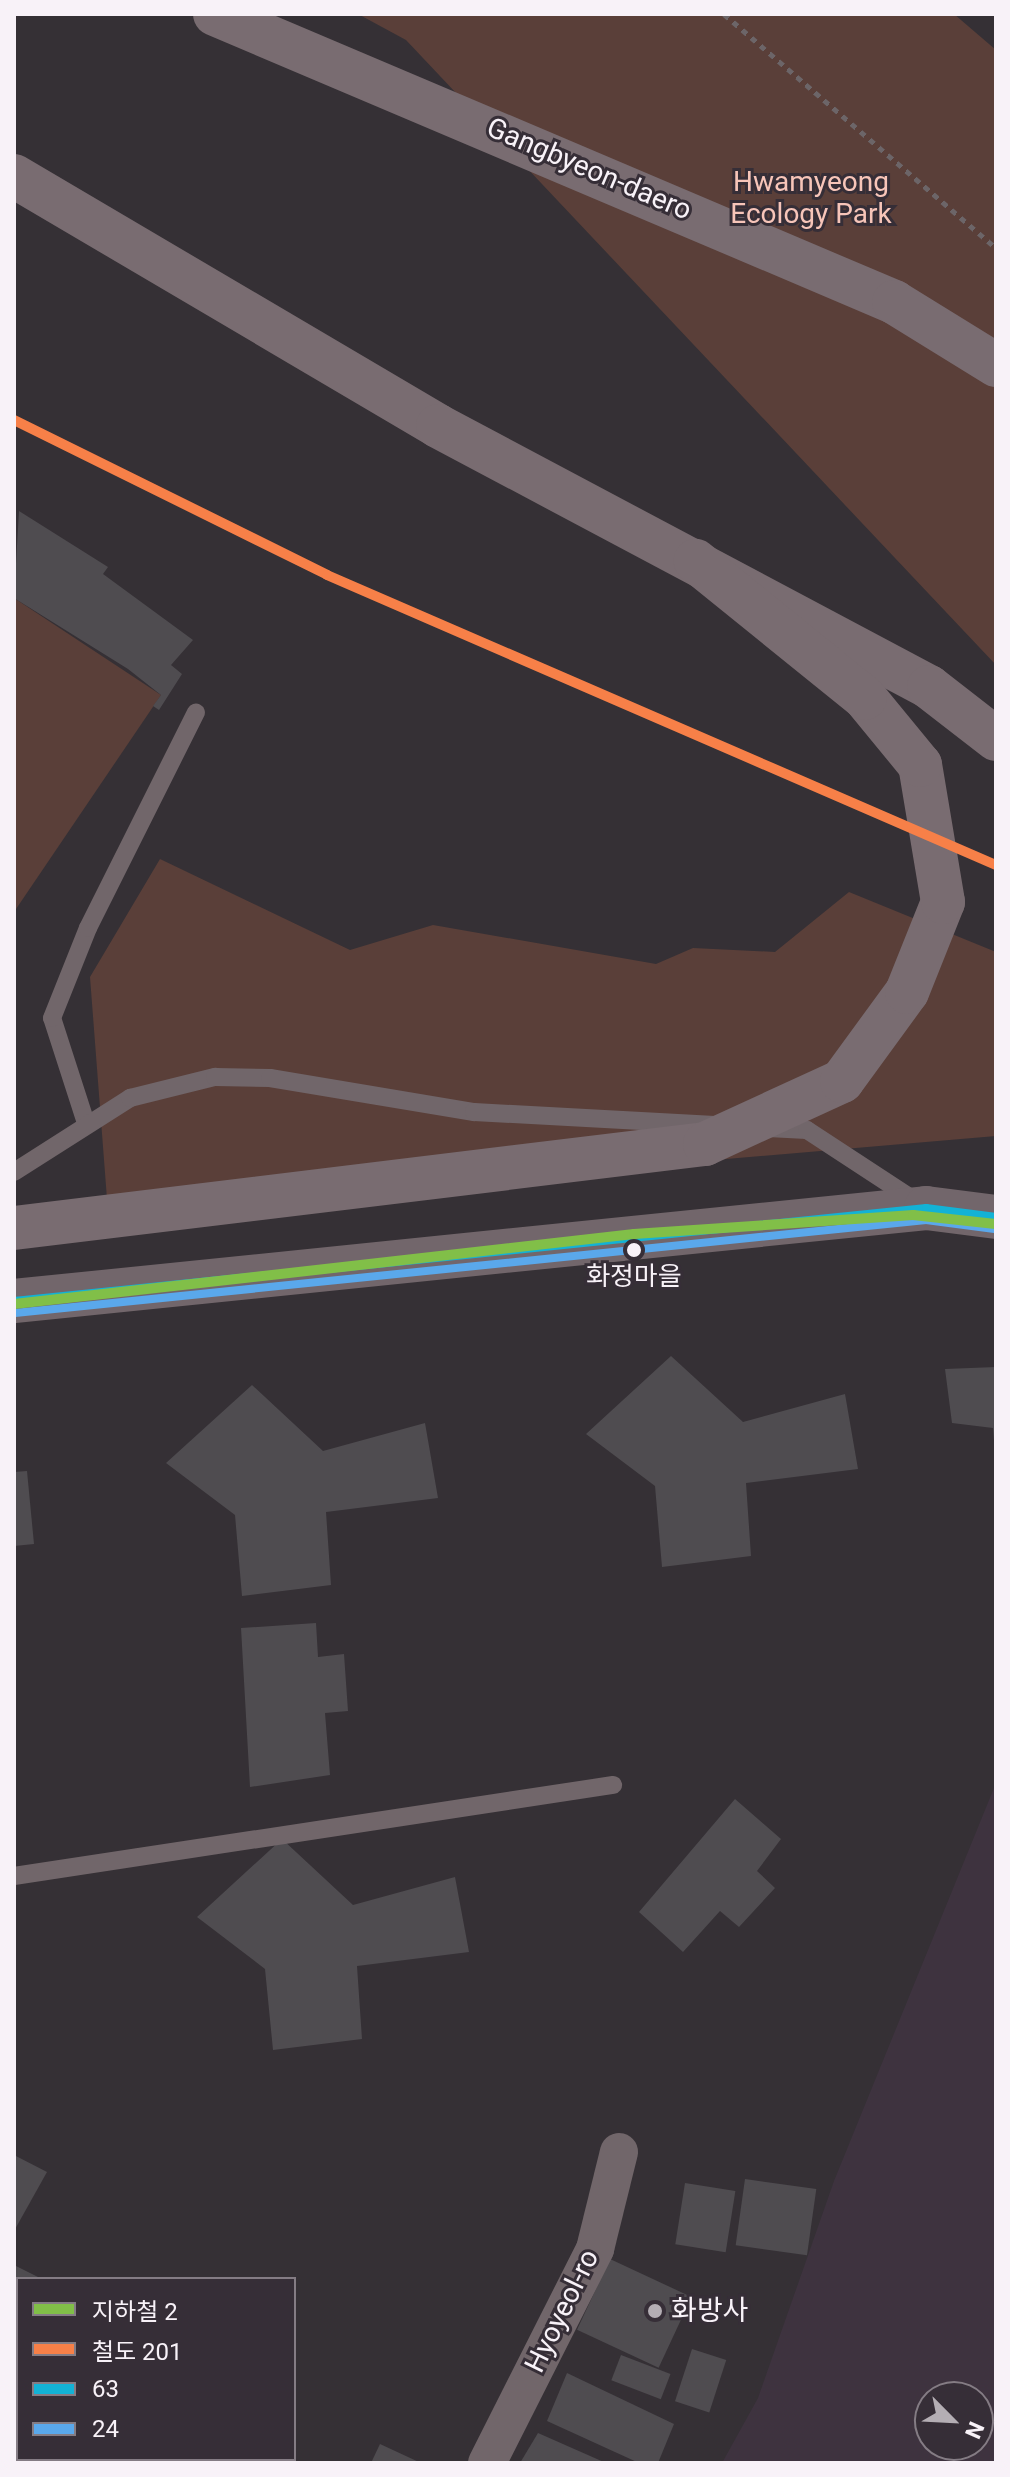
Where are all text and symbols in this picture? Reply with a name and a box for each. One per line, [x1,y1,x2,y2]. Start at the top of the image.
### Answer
street label: Gangbyeon-daero [482,111,696,227]
park label: Hwamyeong Ecology Park [730,165,892,231]
marker: 화정마을 [626,1242,642,1258]
place label: 화정마을 [586,1261,682,1293]
street label: Hyoyeol-ro [518,2244,606,2378]
legend [16,2277,296,2461]
place label: 화방사 [671,2294,748,2328]
text: 지하철 2 [92,2298,178,2326]
marker: 화방사 [646,2302,664,2320]
text: 철도 201 [92,2338,183,2366]
text: 63 [92,2375,119,2403]
north arrow [914,2381,994,2461]
text: 24 [92,2415,119,2443]
text: N [960,2418,989,2442]

